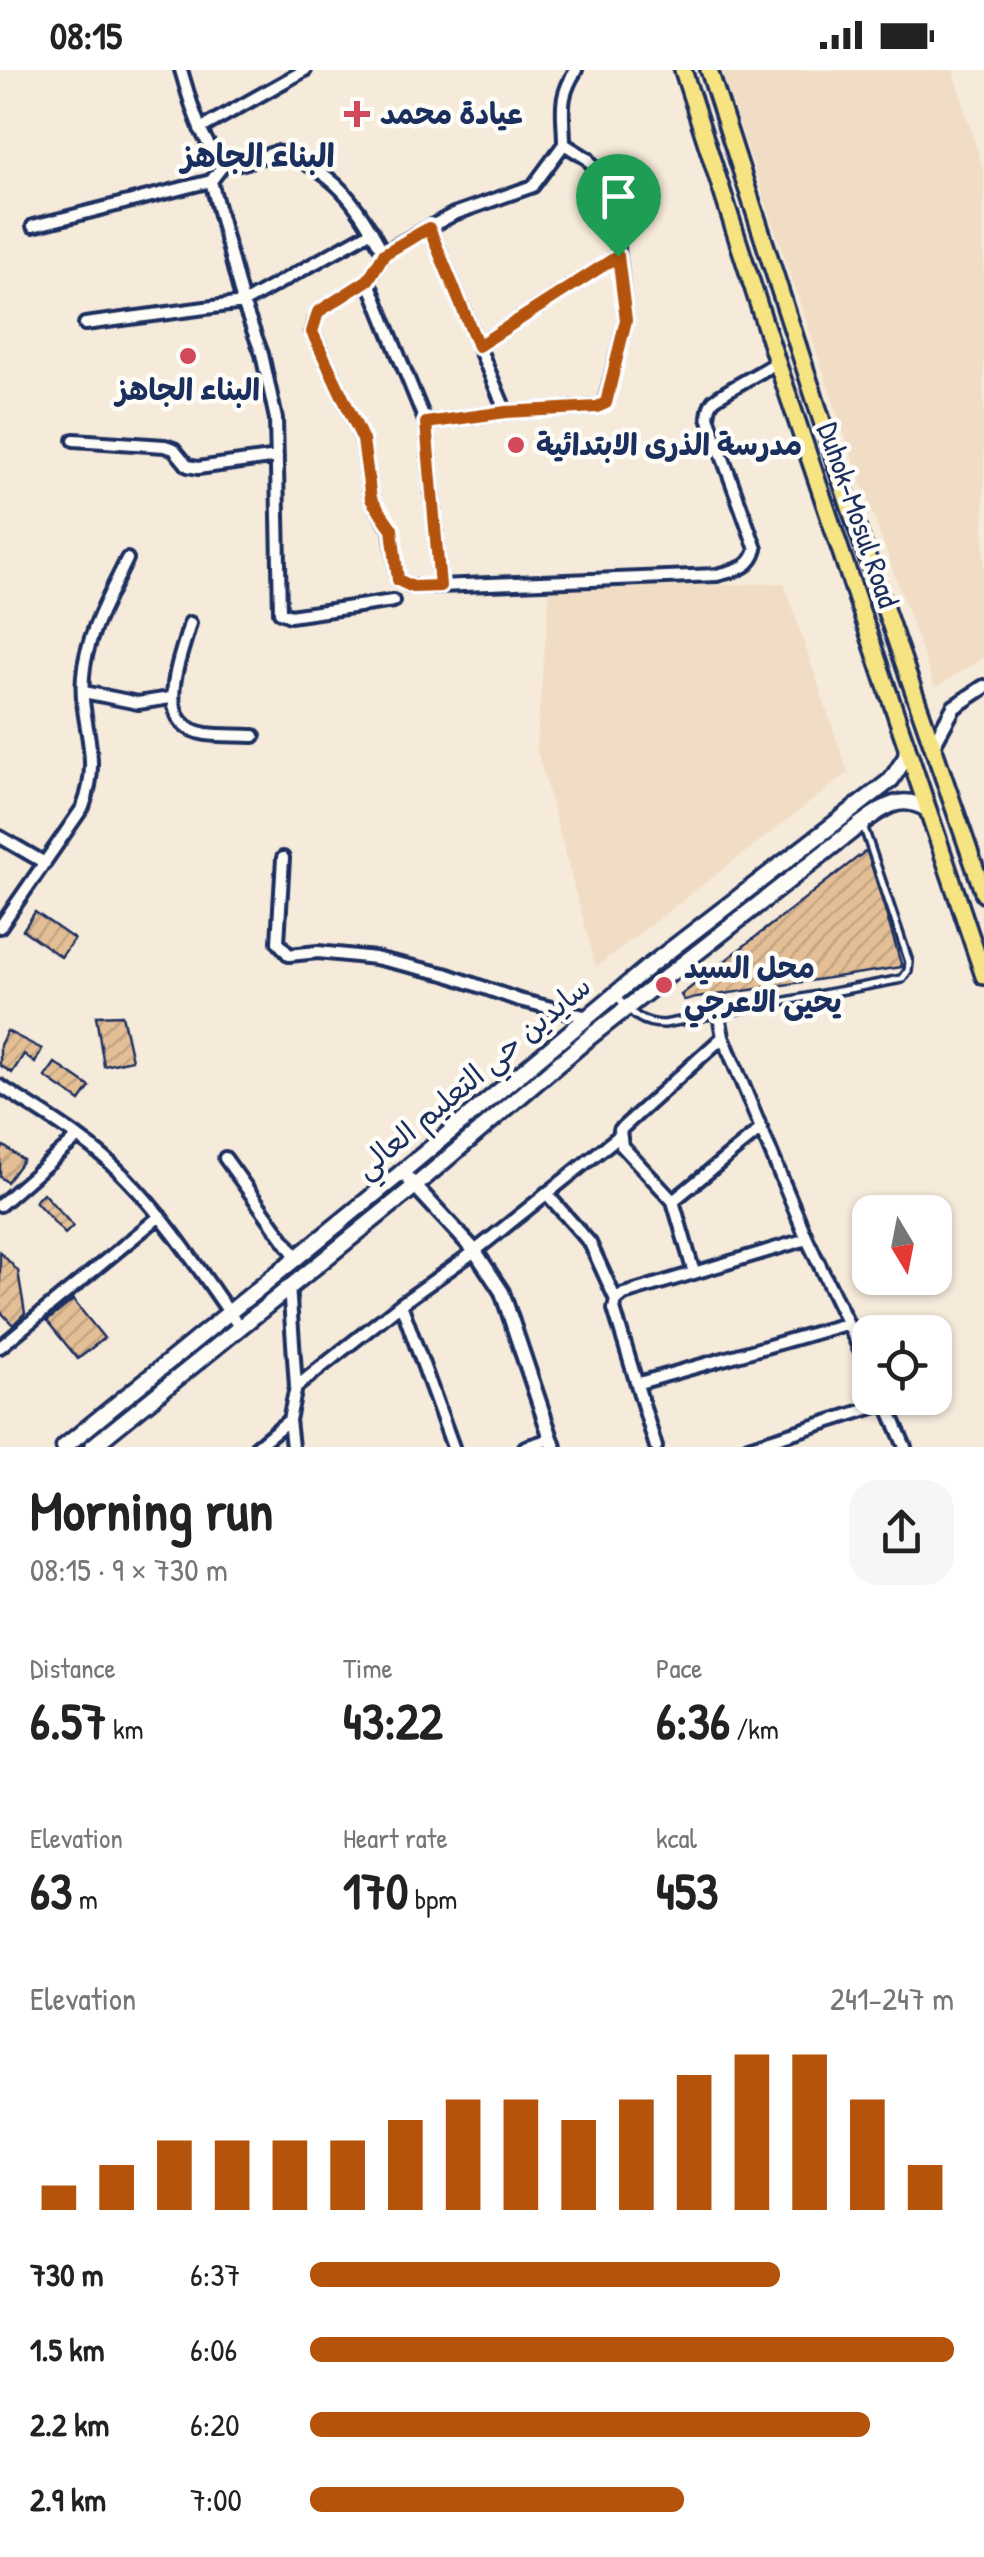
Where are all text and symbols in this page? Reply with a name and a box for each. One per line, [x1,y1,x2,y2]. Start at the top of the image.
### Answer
text: 08:15 [50,9,122,61]
place label: عيادة محمد [380,93,523,133]
marker: عيادة محمد [344,101,370,127]
district label: البناء الجاهز [178,134,335,177]
pin [576,154,661,257]
icon: arrive [591,169,646,224]
marker: البناء الجاهز [177,345,199,367]
place label: البناء الجاهز [113,369,260,409]
street label: Duhok-Mosul Road [809,417,909,613]
place label: مدرسة الذرى الابتدائية [536,424,802,464]
marker: مدرسة الذرى الابتدائية [505,434,527,456]
place label: محل السيد يحيى الاعرجي [684,947,842,1028]
street label: سايدين حي التعليم العالي [346,965,603,1192]
marker: محل السيد يحيى الاعرجي [653,974,675,996]
north arrow [852,1195,952,1295]
map controls [852,1195,952,1415]
button: locate [852,1315,952,1415]
text: Morning run [30,1473,273,1547]
button: share [849,1480,954,1585]
text: 08:15 · 9 × 730 m [30,1548,228,1591]
text: Distance [30,1649,116,1687]
text: Time [343,1649,393,1687]
text: Pace [656,1649,702,1687]
text: 6.57 [30,1687,107,1755]
text: 43:22 [343,1687,443,1755]
text: 6:36 [656,1687,730,1755]
text: km [107,1710,144,1748]
text: /km [730,1710,779,1748]
text: Elevation [30,1819,123,1857]
text: Heart rate [343,1819,448,1857]
text: kcal [656,1819,697,1857]
text: 63 [30,1857,72,1925]
text: 170 [343,1857,408,1925]
text: 453 [656,1857,718,1925]
text: m [72,1880,98,1918]
text: bpm [408,1880,457,1918]
text: Elevation [30,1977,136,2020]
text: 241–247 m [830,1977,954,2020]
text: 730 m [30,2253,104,2296]
text: 6:37 [190,2253,240,2296]
text: 1.5 km [30,2328,104,2371]
text: 6:06 [190,2328,237,2371]
text: 2.2 km [30,2403,109,2446]
text: 6:20 [190,2403,240,2446]
text: 2.9 km [30,2478,106,2521]
text: 7:00 [190,2478,242,2521]

